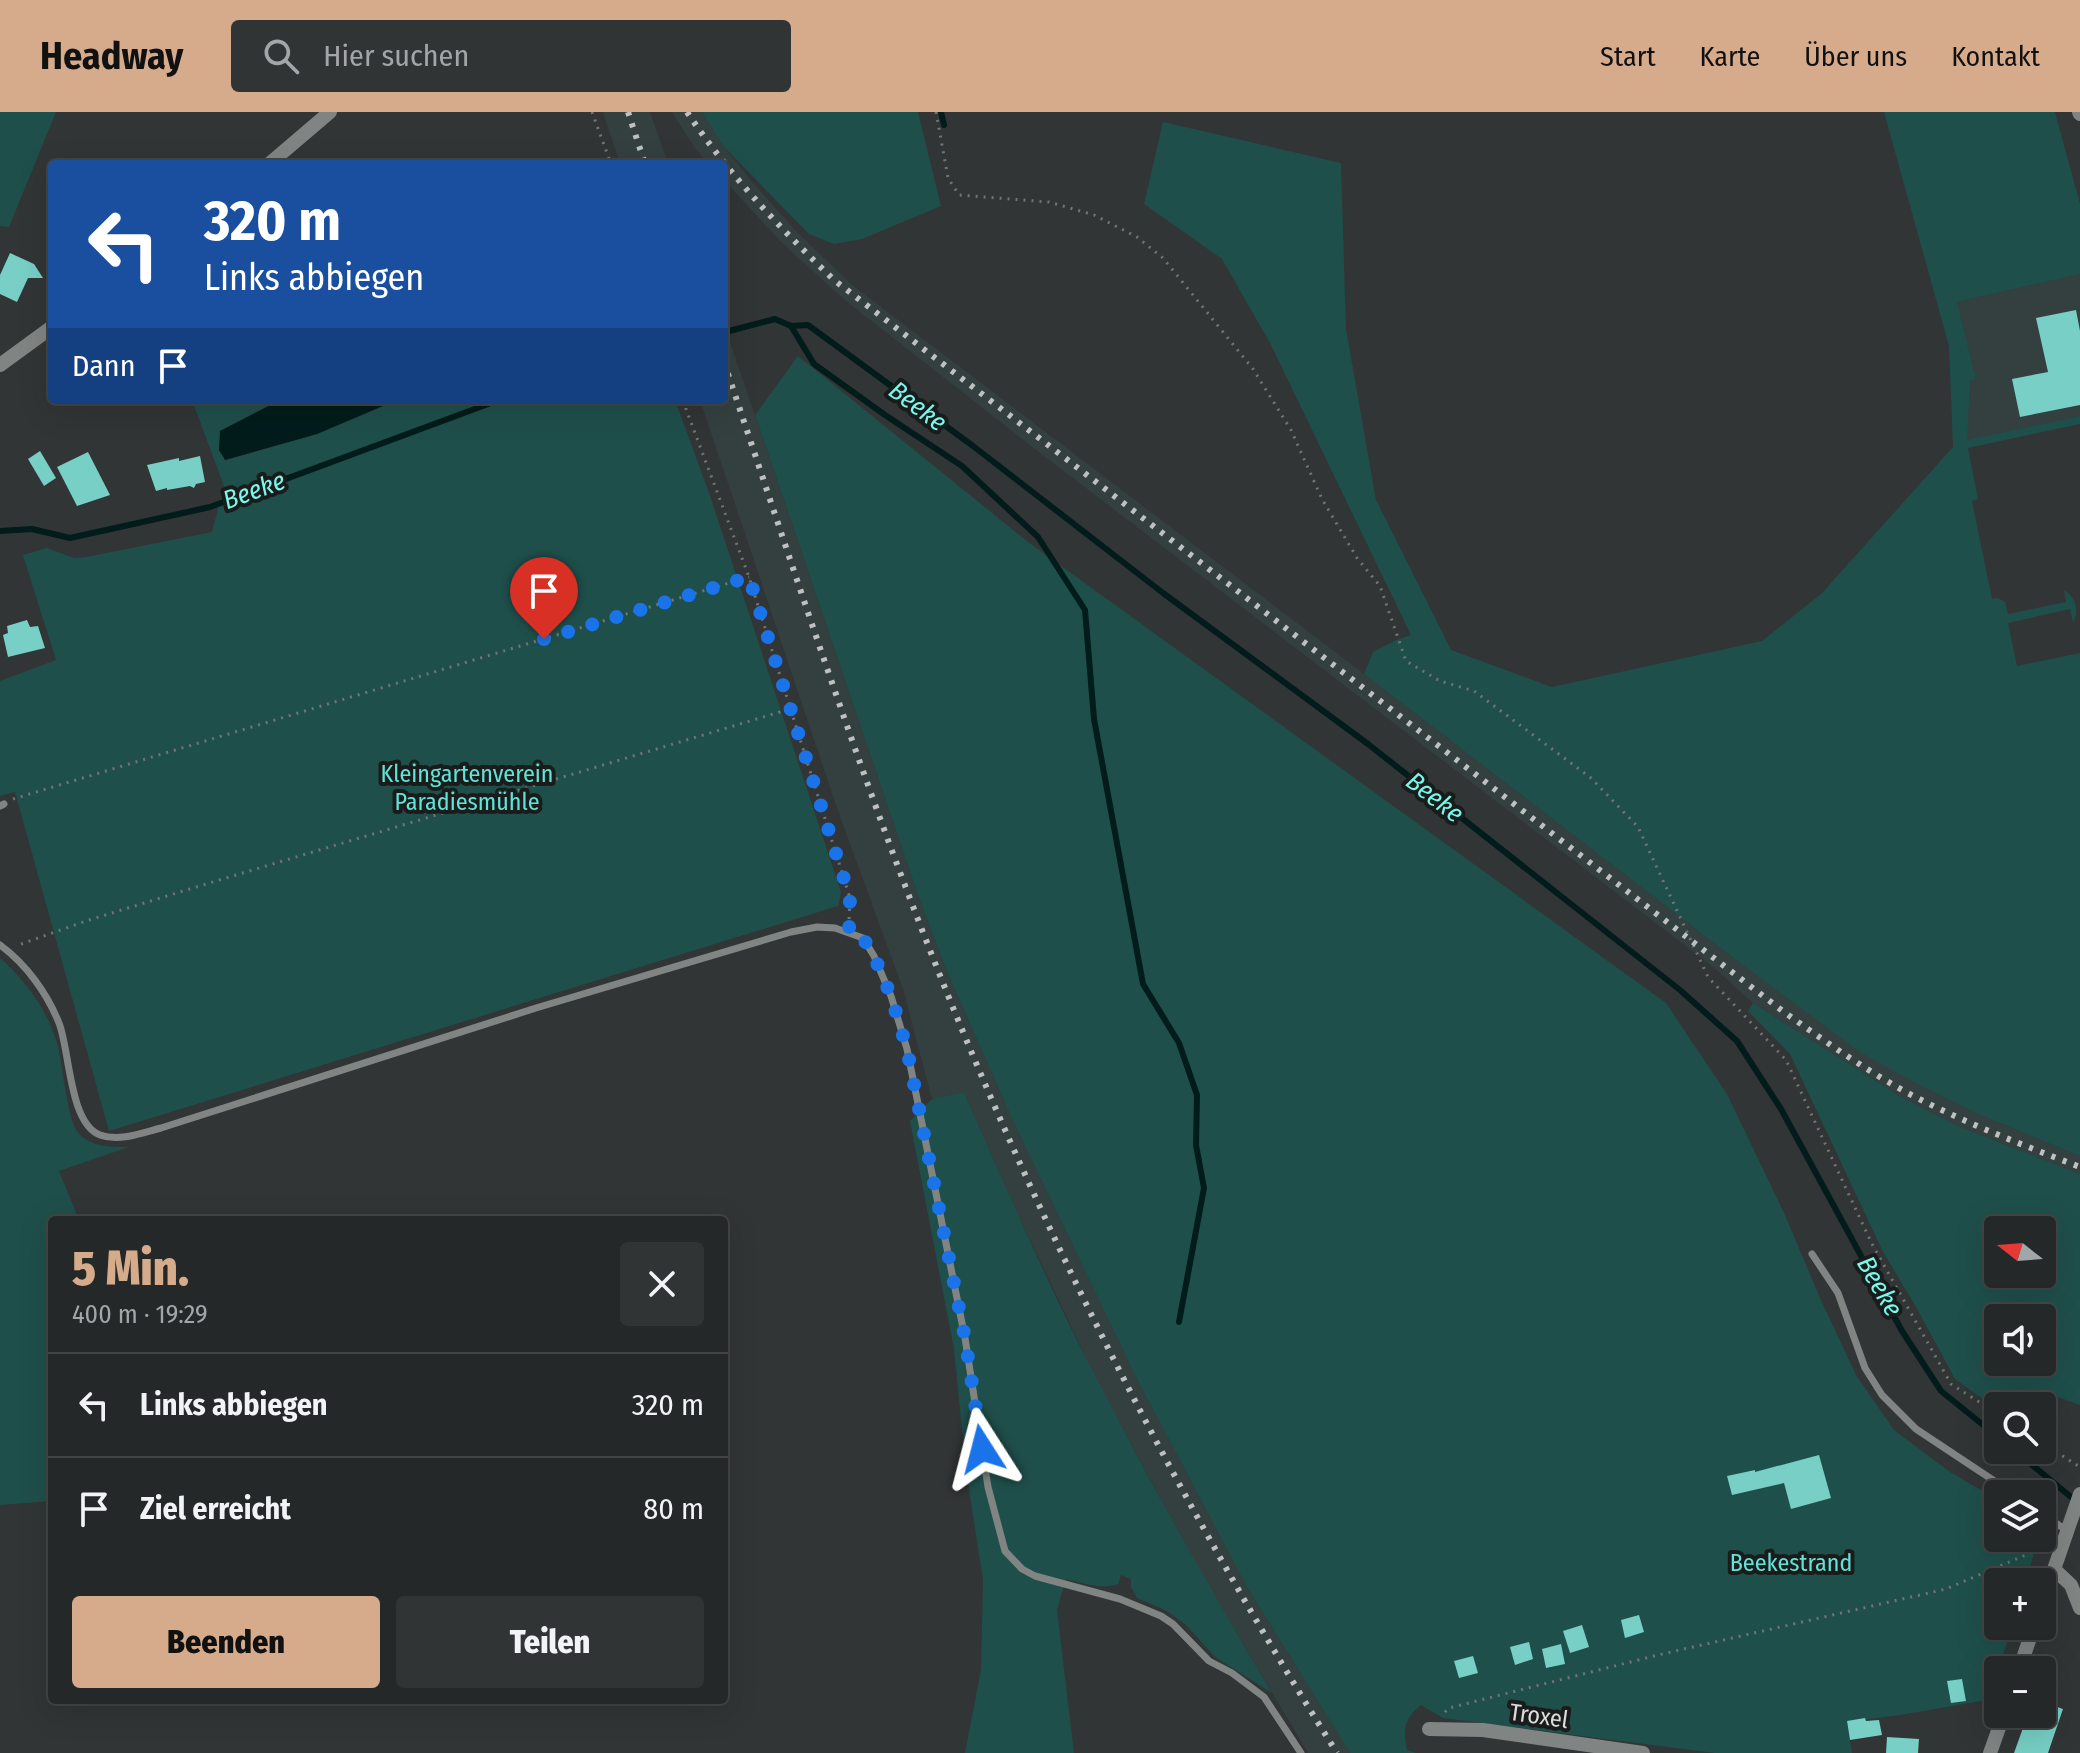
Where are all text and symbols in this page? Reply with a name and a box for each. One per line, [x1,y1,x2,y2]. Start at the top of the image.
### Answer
search box [231,20,791,92]
text: Headway [40,33,183,79]
icon: search [259,34,303,78]
text: Hier suchen [323,38,469,74]
text: Start [1600,40,1656,73]
text: Karte [1700,40,1760,73]
text: Über uns [1804,40,1907,73]
text: Kontakt [1951,40,2040,73]
text: 320 m [204,188,341,255]
icon: left [72,192,176,296]
text: Links abbiegen [204,256,424,300]
icon: arrive [151,344,195,388]
text: Dann [72,348,135,384]
water label: Beeke [883,375,953,438]
water label: Beeke [219,465,290,516]
pin [510,557,578,639]
icon: arrive [522,569,566,613]
park label: Kleingartenverein Paradiesmühle [381,760,553,816]
water label: Beeke [1400,765,1469,829]
north arrow [1984,1216,2056,1288]
map controls [1984,1216,2056,1728]
text: 5 Min. [72,1240,189,1298]
button: close [620,1242,704,1326]
water label: Beeke [1850,1251,1909,1322]
text: 400 m · 19:29 [72,1299,208,1330]
button: sound [1984,1304,2056,1376]
icon: left [72,1383,116,1427]
text: Links abbiegen [140,1387,328,1423]
text: 320 m [632,1387,704,1423]
button: search [1984,1392,2056,1464]
position arrow [940,1407,1024,1491]
button: layers [1984,1480,2056,1552]
icon: arrive [72,1487,116,1531]
text: Ziel erreicht [140,1491,291,1527]
text: 80 m [643,1491,704,1527]
park label: Beekestrand [1730,1549,1852,1577]
button: + [1984,1568,2056,1640]
button: Beenden [72,1596,380,1688]
button: Teilen [396,1596,704,1688]
button: − [1984,1656,2056,1728]
street label: Troxel [1508,1698,1570,1734]

